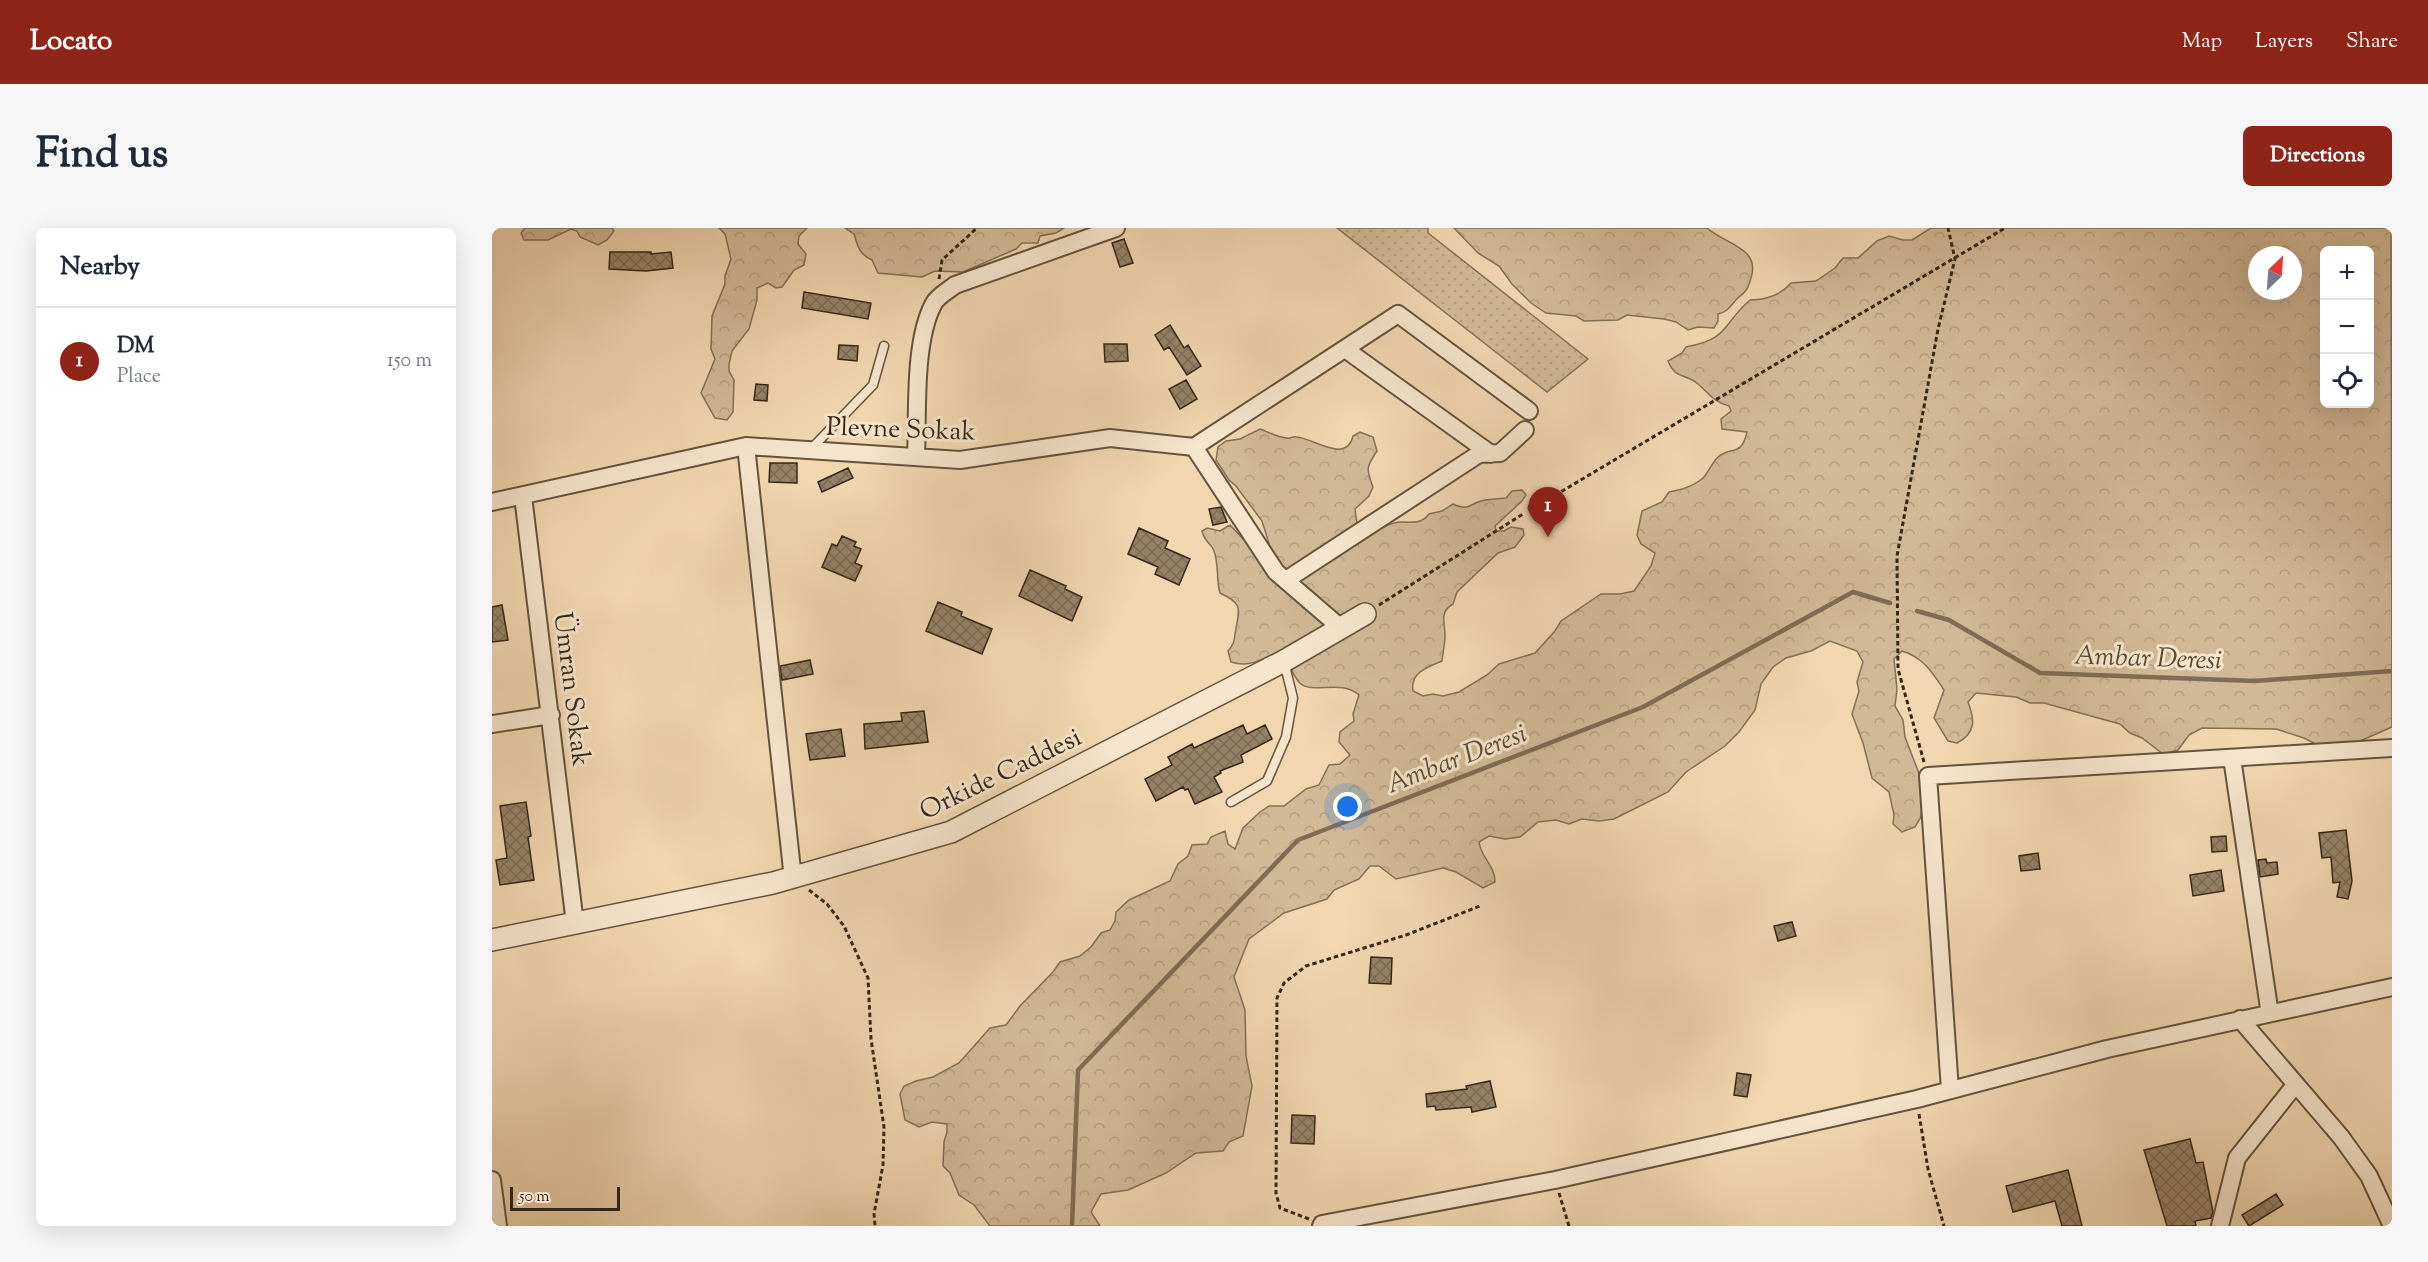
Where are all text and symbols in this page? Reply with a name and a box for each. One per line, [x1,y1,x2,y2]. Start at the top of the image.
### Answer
text: Locato [30,22,112,62]
text: Map [2182,27,2222,57]
text: Layers [2255,27,2313,57]
text: Share [2346,27,2398,57]
text: Find us [36,126,168,186]
button: Directions [2243,126,2392,186]
north arrow [2248,246,2302,300]
map controls [2320,246,2374,408]
button: + [2320,246,2374,300]
text: Nearby [60,249,140,286]
button: − [2320,300,2374,354]
text: DM [117,331,154,363]
text: 1 [76,347,83,376]
text: 150 m [387,347,432,376]
button: locate [2320,354,2374,408]
text: Place [117,363,161,392]
street label: Plevne Sokak [825,409,976,452]
pin: 1 [1528,488,1568,537]
street label: Ümran Sokak [543,610,598,768]
water label: Ambar Deresi [2073,637,2223,682]
water label: Ambar Deresi [1381,716,1533,805]
street label: Orkide Caddesi [914,720,1088,830]
your location [1333,792,1362,821]
scale bar [510,1184,620,1212]
text: 50 m [519,1186,550,1209]

